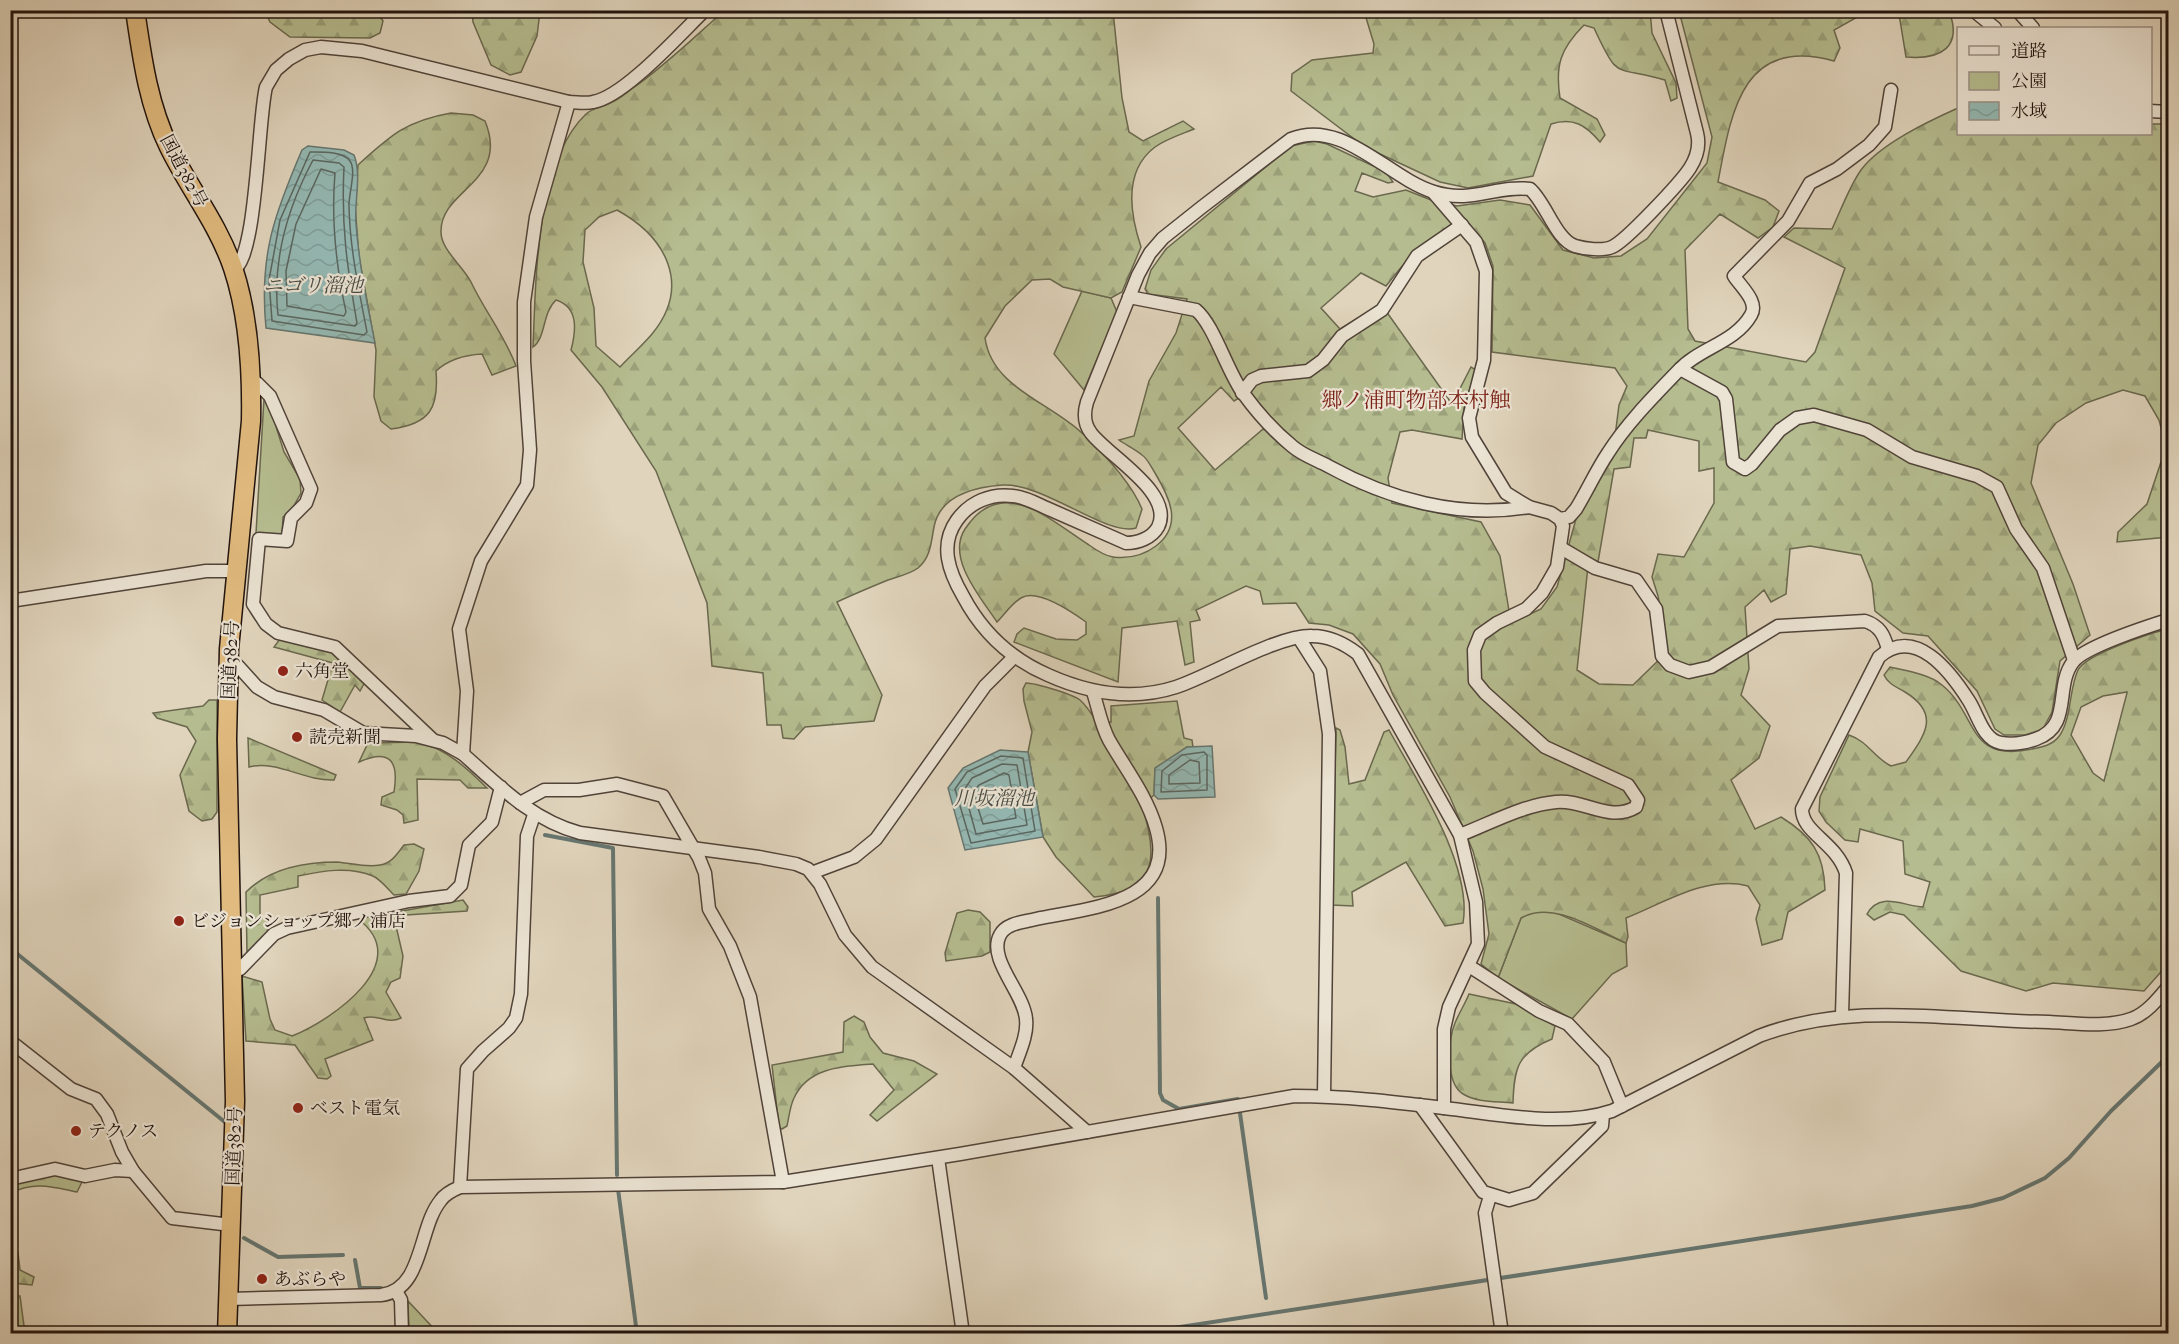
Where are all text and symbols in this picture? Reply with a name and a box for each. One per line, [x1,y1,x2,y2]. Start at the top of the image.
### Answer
legend [1957,27,2152,135]
text: 道路 [2011,41,2047,62]
text: 公園 [2011,71,2047,92]
text: 水域 [2011,101,2047,122]
street label: 国道382号 [156,131,212,211]
water label: ニゴリ溜池 [263,274,365,297]
district label: 郷ノ浦町物部本村触 [1322,388,1511,412]
street label: 国道382号 [218,620,243,700]
place label: 六角堂 [295,661,349,682]
marker: 六角堂 [276,664,290,678]
place label: 読売新聞 [309,727,381,748]
marker: 読売新聞 [290,730,304,744]
water label: 川坂溜池 [954,787,1036,810]
place label: ビジョンショップ郷ノ浦店 [191,911,406,932]
marker: ビジョンショップ郷ノ浦店 [172,914,186,928]
place label: ベスト電気 [310,1098,400,1119]
marker: ベスト電気 [291,1101,305,1115]
street label: 国道382号 [223,1106,246,1186]
place label: テクノス [88,1121,158,1142]
marker: テクノス [69,1124,83,1138]
place label: あぶらや [274,1269,346,1290]
marker: あぶらや [255,1272,269,1286]

